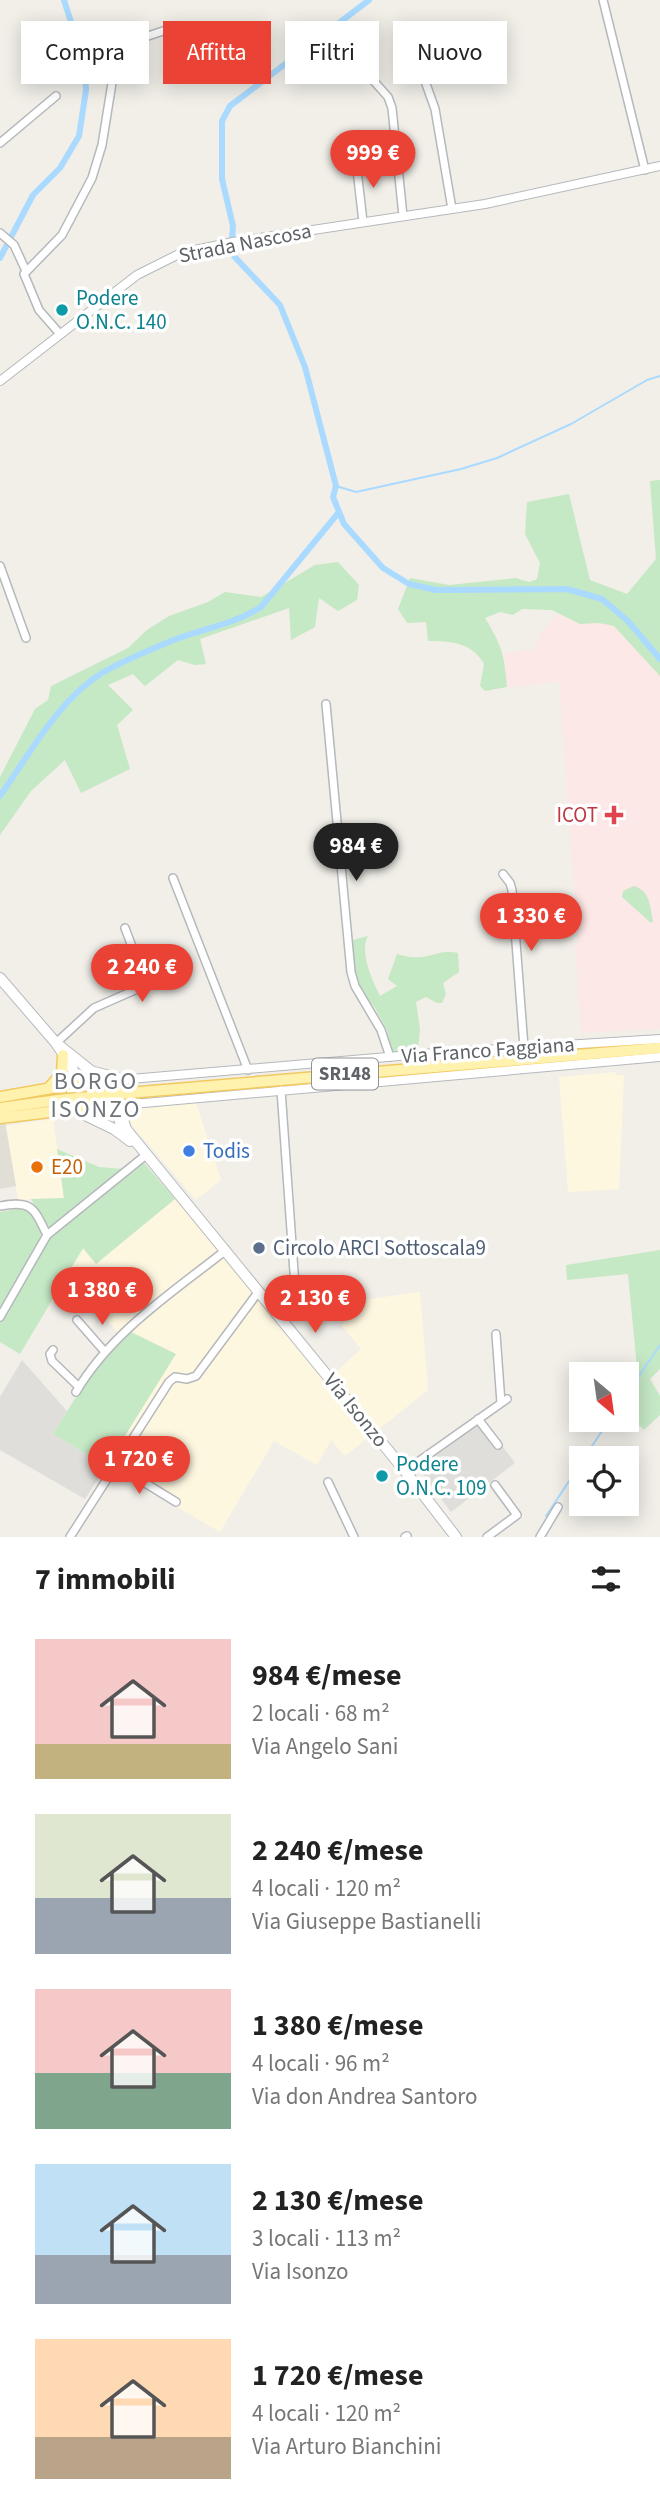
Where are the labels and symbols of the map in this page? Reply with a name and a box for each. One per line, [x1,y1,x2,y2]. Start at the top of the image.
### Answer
pin: 999 € [324,130,422,190]
street label: Strada Nascosa [176,215,314,271]
place label: Podere O.N.C. 140 [76,283,167,337]
marker: Podere O.N.C. 140 [54,302,70,318]
place label: ICOT [556,800,598,830]
marker: ICOT [604,805,624,825]
pin: 984 € [307,824,405,883]
pin: 1 330 € [466,894,596,953]
pin: 2 240 € [77,944,207,1004]
street label: Via Franco Faggiana [400,1029,576,1071]
road number: SR148 [312,1058,378,1090]
district label: BORGO ISONZO [51,1064,141,1127]
place label: Todis [203,1136,250,1166]
marker: Todis [181,1143,197,1159]
place label: E20 [51,1152,83,1182]
marker: E20 [29,1159,45,1175]
place label: Circolo ARCI Sottoscala9 [273,1233,486,1263]
marker: Circolo ARCI Sottoscala9 [251,1240,267,1256]
pin: 1 380 € [37,1268,167,1327]
pin: 2 130 € [250,1276,380,1335]
north arrow [569,1362,639,1432]
street label: Via Isonzo [317,1366,395,1454]
pin: 1 720 € [74,1436,204,1496]
place label: Podere O.N.C. 109 [396,1449,487,1503]
marker: Podere O.N.C. 109 [374,1468,390,1484]

